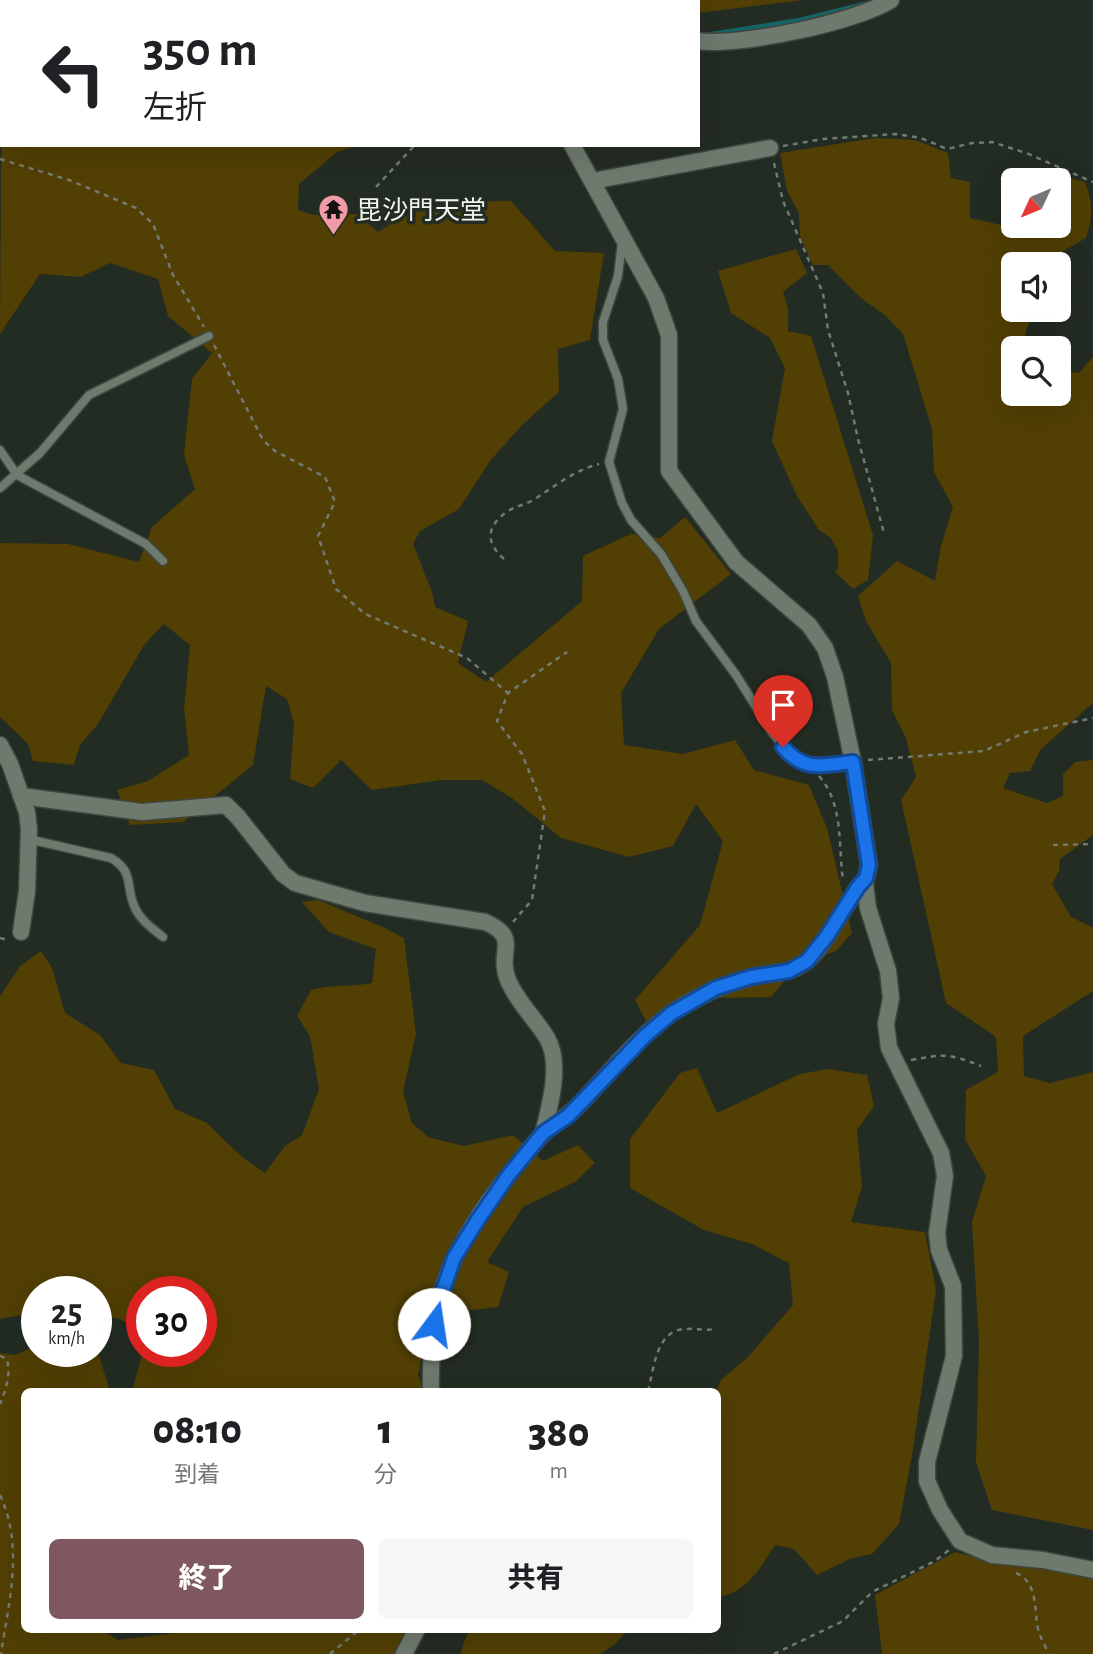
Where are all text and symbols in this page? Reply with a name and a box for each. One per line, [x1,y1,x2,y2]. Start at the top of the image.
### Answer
text: 350 m [143,26,258,75]
icon: left [28,28,119,119]
text: 左折 [143,92,207,124]
north arrow [1001,168,1071,238]
map controls [1001,168,1071,406]
temple icon: 毘沙門天堂 [316,193,350,237]
place label: 毘沙門天堂 [356,197,486,224]
button: sound [1001,252,1071,322]
button: search [1001,336,1071,406]
pin [753,675,813,747]
icon: arrive [764,686,802,724]
speed limit sign: 30 [126,1276,217,1367]
position arrow [397,1287,471,1361]
text: 25 [51,1295,82,1330]
text: km/h [48,1330,85,1348]
text: 08:10 [153,1409,242,1451]
text: 1 [377,1409,393,1451]
text: 380 [528,1412,589,1454]
text: m [550,1460,568,1483]
text: 到着 [174,1464,220,1487]
text: 分 [374,1464,397,1487]
button: 終了 [49,1539,364,1619]
button: 共有 [378,1539,693,1619]

